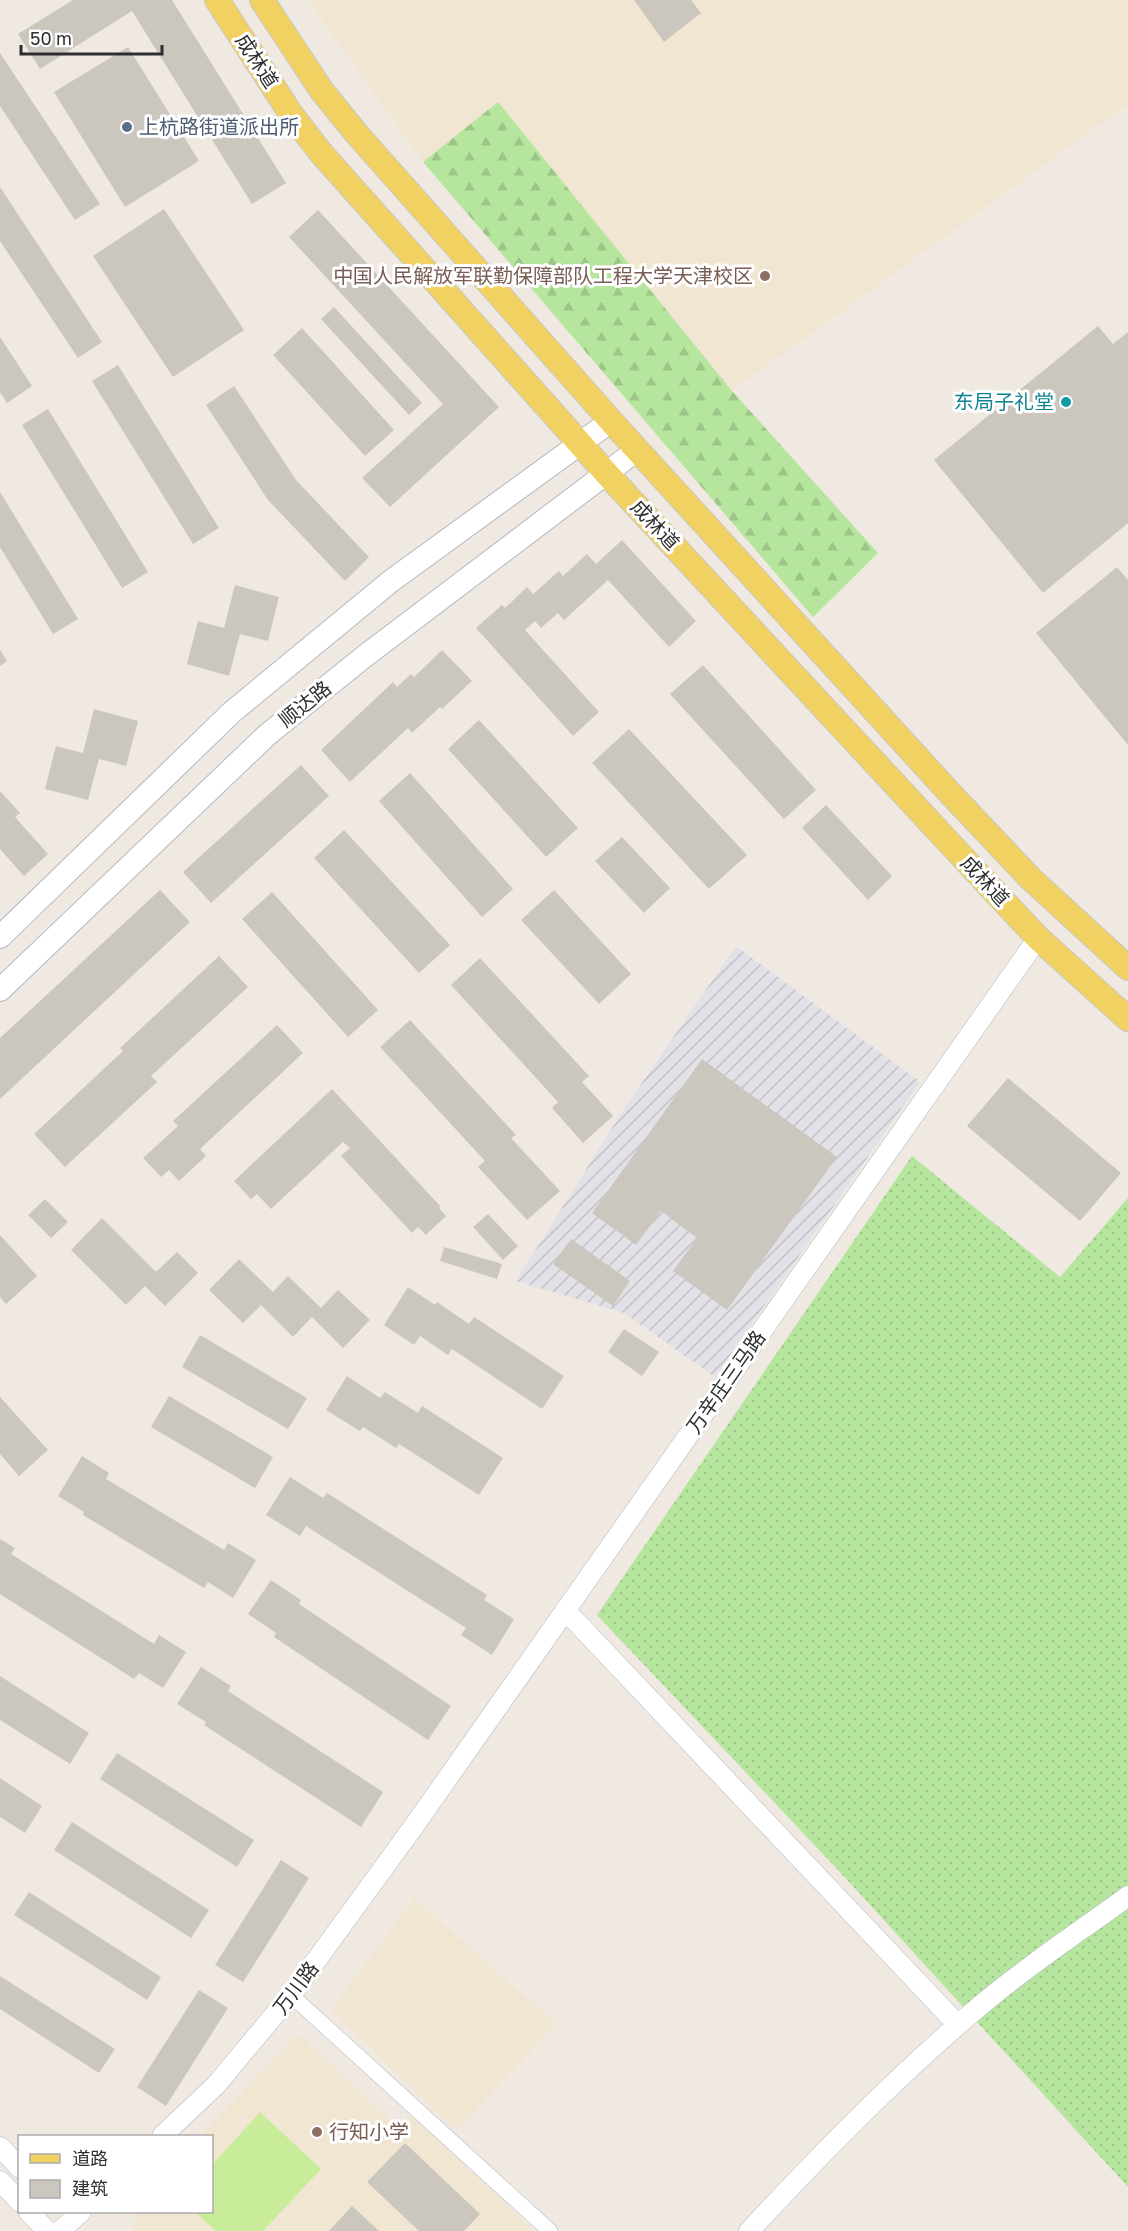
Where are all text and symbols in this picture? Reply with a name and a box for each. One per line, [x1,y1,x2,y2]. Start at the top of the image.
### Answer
scale bar [21,18,162,56]
text: 50 m [30,27,72,49]
street label: 成林道 [231,29,284,92]
place label: 上杭路街道派出所 [139,114,299,138]
marker: 上杭路街道派出所 [120,120,134,134]
place label: 中国人民解放军联勤保障部队工程大学天津校区 [333,263,753,287]
marker: 中国人民解放军联勤保障部队工程大学天津校区 [758,269,772,283]
place label: 东局子礼堂 [954,389,1054,413]
marker: 东局子礼堂 [1059,395,1073,409]
street label: 成林道 [626,494,685,554]
street label: 顺达路 [274,675,335,731]
street label: 成林道 [956,850,1015,910]
street label: 万辛庄三马路 [681,1325,769,1437]
street label: 万川路 [268,1956,323,2019]
place label: 行知小学 [329,2119,409,2143]
marker: 行知小学 [310,2125,324,2139]
legend [18,2135,213,2213]
text: 道路 [72,2147,108,2169]
text: 建筑 [72,2177,108,2199]

